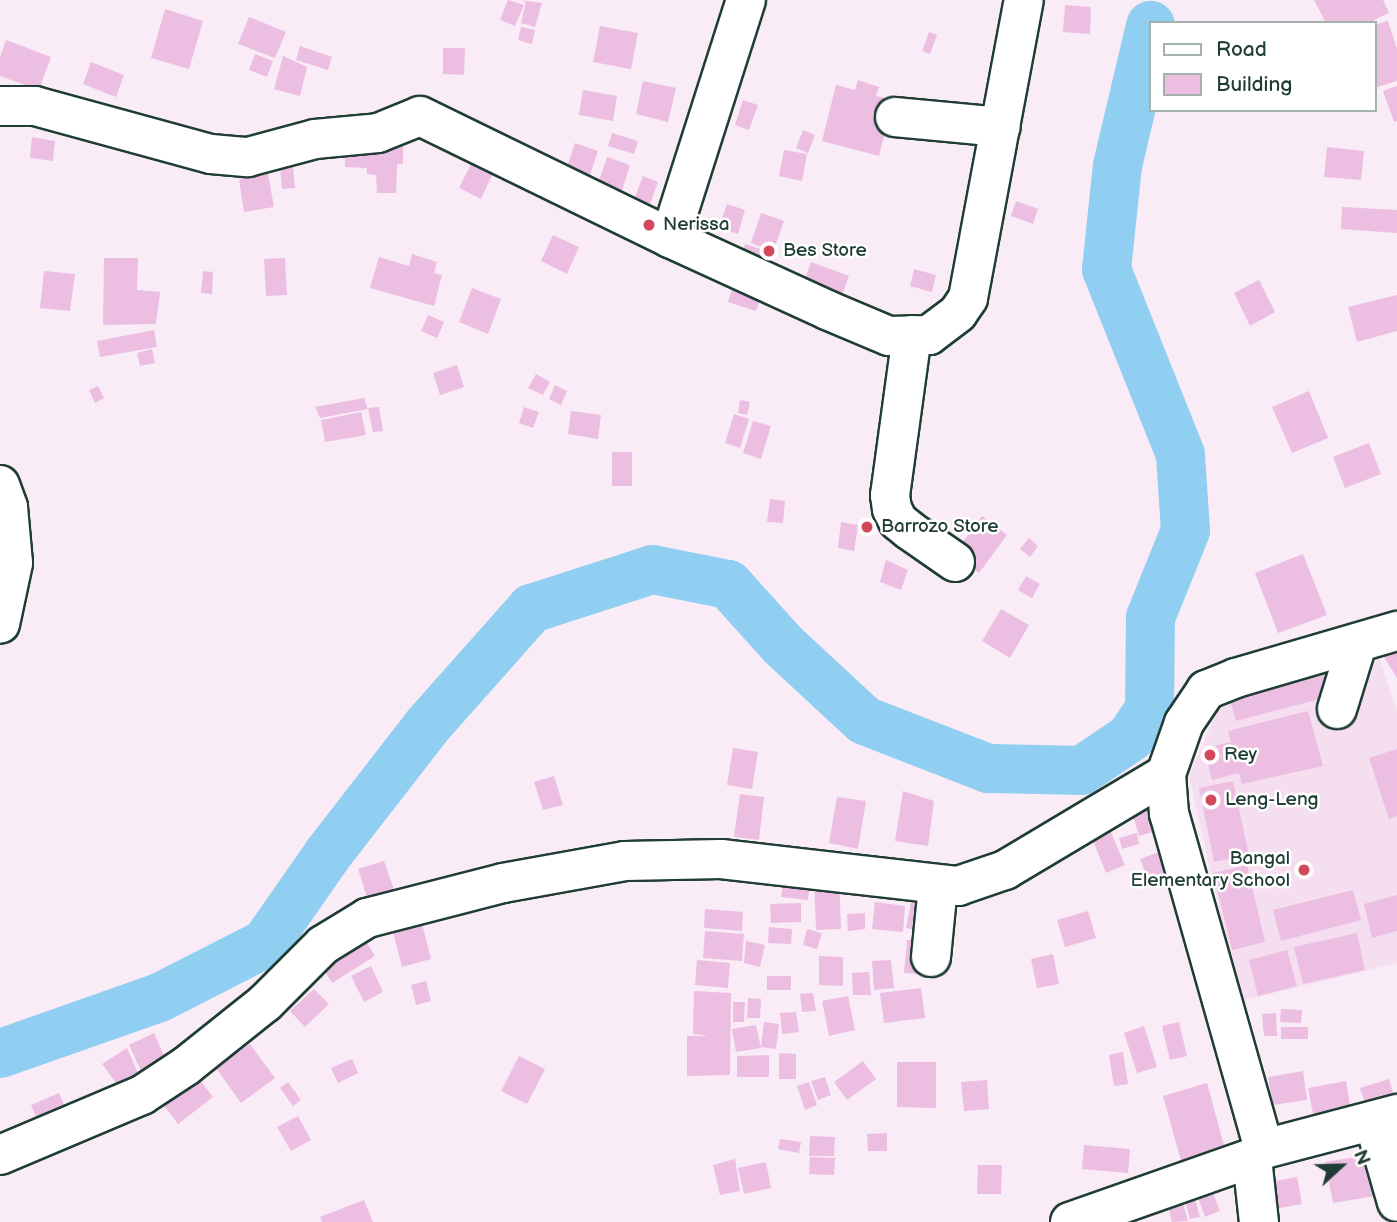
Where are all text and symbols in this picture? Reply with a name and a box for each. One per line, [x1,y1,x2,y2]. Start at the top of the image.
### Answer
legend [1148,21,1376,112]
text: Road [1216,37,1267,62]
text: Building [1216,72,1292,97]
place label: Nerissa [663,214,729,236]
marker: Nerissa [641,217,657,233]
place label: Bes Store [783,240,867,262]
marker: Bes Store [761,243,777,259]
place label: Barrozo Store [881,516,999,538]
marker: Barrozo Store [859,519,875,535]
place label: Rey [1224,744,1257,766]
marker: Rey [1202,747,1218,763]
place label: Leng-Leng [1225,789,1319,811]
marker: Leng-Leng [1203,792,1219,808]
place label: Bangal Elementary School [1129,848,1290,892]
marker: Bangal Elementary School [1296,862,1312,878]
north arrow [1306,1131,1376,1201]
text: N [1348,1147,1374,1169]

